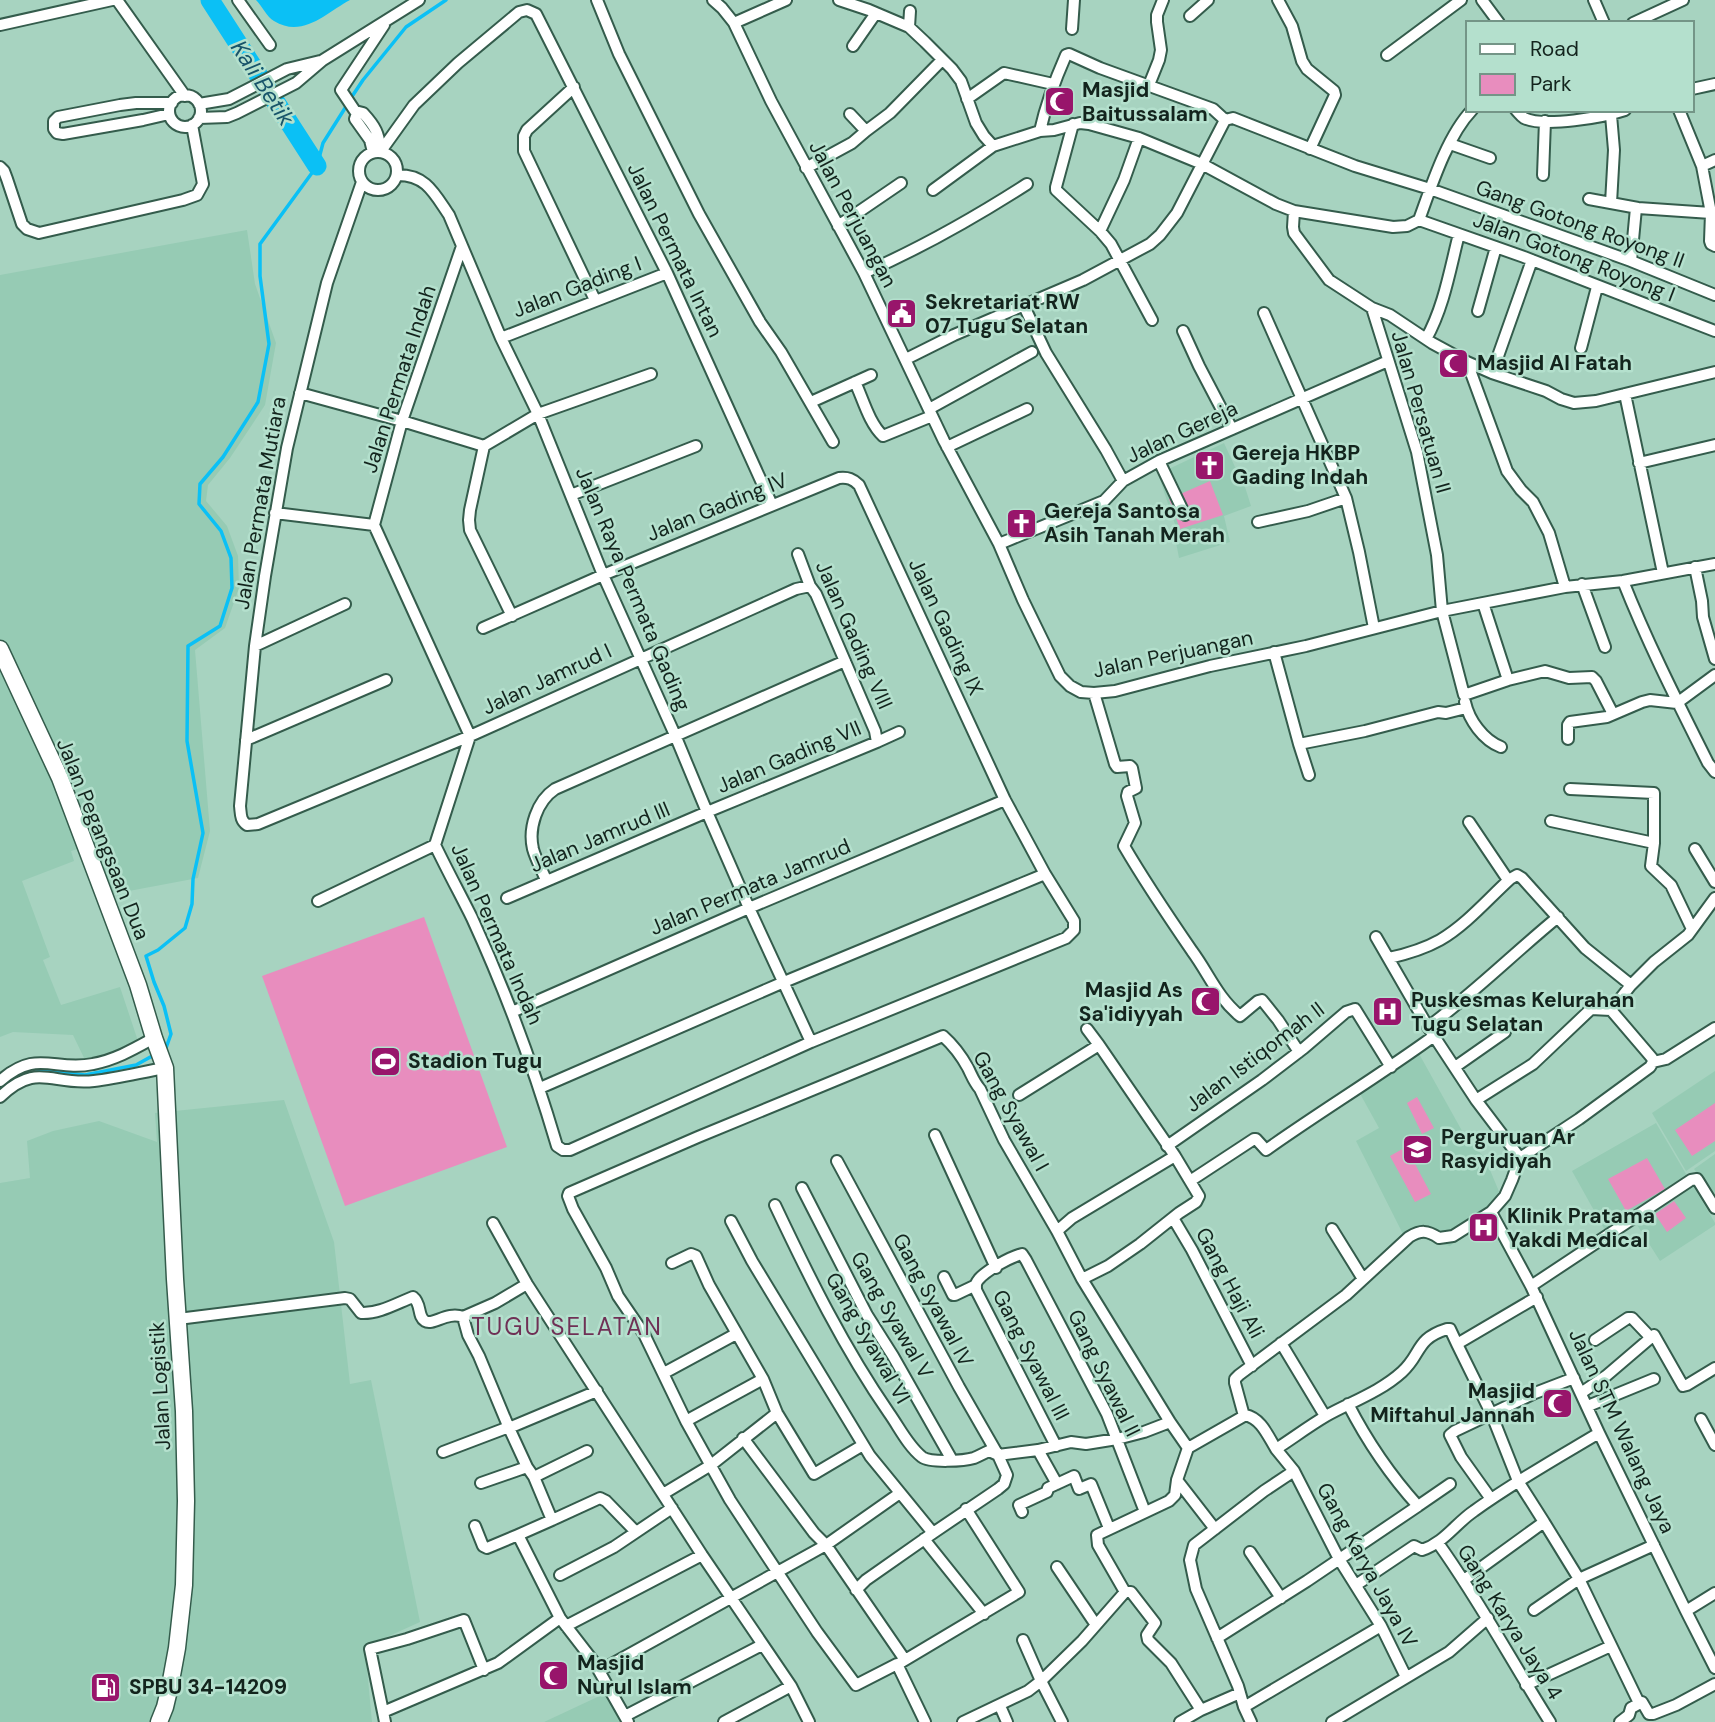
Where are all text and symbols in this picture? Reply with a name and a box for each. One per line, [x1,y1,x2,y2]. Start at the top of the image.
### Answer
legend [1466,21,1694,112]
water label: Kali Betik [224,35,302,132]
text: Road [1530,35,1579,63]
text: Park [1530,70,1572,98]
place label: Masjid Baitussalam [1082,76,1208,128]
mosque icon: Masjid Baitussalam [1042,85,1076,119]
street label: Jalan Perjuangan [802,136,904,292]
street label: Jalan Permata Intan [621,158,729,342]
street label: Gang Gotong Royong II [1472,173,1688,275]
street label: Jalan Gotong Royong I [1469,206,1679,308]
street label: Jalan Gading I [509,250,645,324]
street label: Jalan Permata Indah [355,282,443,476]
place label: Sekretariat RW 07 Tugu Selatan [925,288,1088,340]
public building icon: Sekretariat RW 07 Tugu Selatan [885,297,919,331]
street label: Jalan Persatuan II [1384,327,1458,497]
mosque icon: Masjid Al Fatah [1437,346,1471,380]
place label: Masjid Al Fatah [1477,349,1632,377]
street label: Jalan Permata Mutiara [227,394,293,612]
street label: Jalan Gereja [1122,394,1242,470]
place label: Gereja HKBP Gading Indah [1232,439,1368,491]
church icon: Gereja HKBP Gading Indah [1192,448,1226,482]
street label: Jalan Raya Permata Gading [569,463,697,716]
street label: Jalan Gading IV [642,466,792,548]
place label: Gereja Santosa Asih Tanah Merah [1044,497,1225,549]
church icon: Gereja Santosa Asih Tanah Merah [1004,506,1038,540]
street label: Jalan Gading IX [902,554,990,700]
street label: Jalan Gading VIII [809,557,899,713]
street label: Jalan Perjuangan [1090,623,1256,685]
street label: Jalan Jamrud I [478,637,616,721]
street label: Jalan Gading VII [712,714,866,800]
street label: Jalan Pegangsaan Dua [50,734,156,944]
street label: Jalan Jamrud III [526,795,674,879]
street label: Jalan Permata Jamrud [645,832,855,942]
street label: Jalan Permata Indah [444,839,550,1029]
place label: Masjid As Sa'idiyyah [1079,976,1183,1028]
mosque icon: Masjid As Sa'idiyyah [1189,985,1223,1019]
place label: Puskesmas Kelurahan Tugu Selatan [1411,986,1634,1038]
hospital icon: Puskesmas Kelurahan Tugu Selatan [1371,995,1405,1029]
street label: Jalan Istiqomah II [1180,996,1330,1118]
sports icon: Stadion Tugu [368,1044,402,1078]
street label: Gang Syawal I [966,1046,1056,1176]
place label: Stadion Tugu [408,1047,542,1075]
place label: Perguruan Ar Rasyidiyah [1441,1123,1575,1175]
school or university icon: Perguruan Ar Rasyidiyah [1401,1132,1435,1166]
place label: Klinik Pratama Yakdi Medical [1507,1202,1655,1254]
hospital icon: Klinik Pratama Yakdi Medical [1467,1211,1501,1245]
street label: Gang Haji Ali [1189,1223,1271,1343]
street label: Gang Syawal IV [886,1228,980,1372]
street label: Gang Syawal V [844,1246,940,1384]
street label: Gang Syawal VI [819,1267,917,1409]
street label: Gang Syawal III [986,1285,1076,1425]
street label: Gang Syawal II [1061,1305,1147,1441]
district label: TUGU SELATAN [471,1311,663,1342]
street label: Jalan Logistik [143,1320,177,1451]
street label: Jalan STM Walang Jaya [1562,1324,1682,1538]
place label: Masjid Miftahul Jannah [1370,1377,1535,1429]
mosque icon: Masjid Miftahul Jannah [1541,1386,1575,1420]
street label: Gang Karya Jaya IV [1310,1478,1424,1652]
street label: Gang Karya Jaya 4 [1451,1539,1569,1705]
place label: Masjid Nurul Islam [577,1649,692,1701]
mosque icon: Masjid Nurul Islam [537,1658,571,1692]
fuel station icon: SPBU 34-14209 [89,1670,123,1704]
place label: SPBU 34-14209 [129,1673,287,1701]

